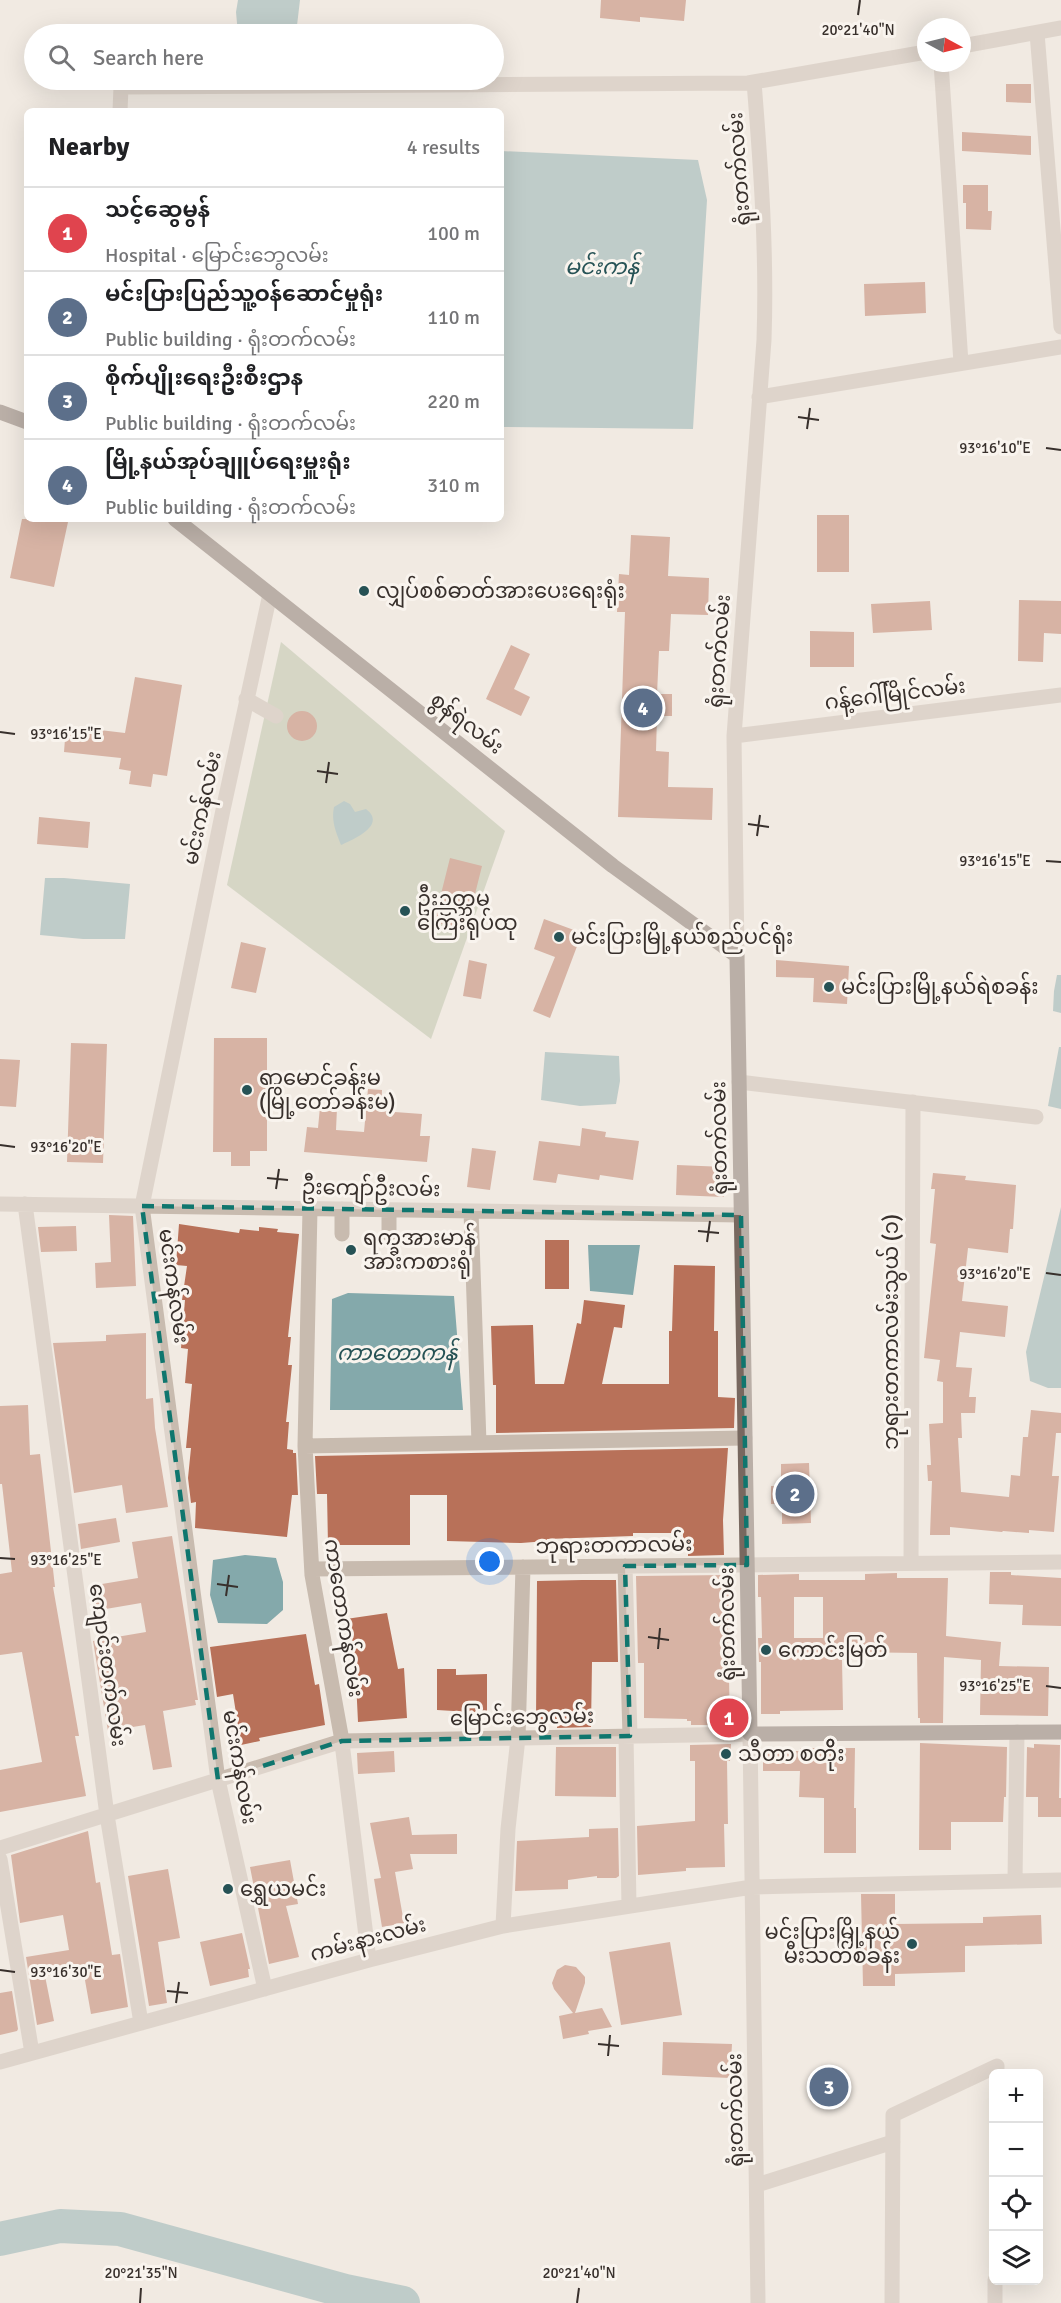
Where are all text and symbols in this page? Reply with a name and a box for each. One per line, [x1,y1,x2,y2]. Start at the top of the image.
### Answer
north arrow [917,18,971,72]
text: 20°21'40"N [821,21,895,39]
search box [24,24,504,90]
icon: search [45,41,78,74]
text: Search here [93,44,204,71]
street label: ရုံးတက်လမ်း [719,111,760,227]
text: Nearby [48,131,129,163]
text: 4 results [407,135,480,160]
text: သင့်ဆွေမွန် [105,196,210,223]
text: 1 [62,221,73,246]
text: 100 m [427,221,480,246]
text: Hospital · မြောင်းဘွေလမ်း [105,243,329,268]
water label: မင်းကန် [565,251,642,285]
text: မင်းပြားပြည်သူ့ဝန်ဆောင်မှုရုံး [105,280,383,307]
text: 2 [62,305,73,330]
text: 110 m [427,305,480,330]
text: Public building · ရုံးတက်လမ်း [105,327,356,352]
text: စိုက်ပျိုးရေးဦးစီးဌာန [105,364,303,391]
text: 3 [62,389,73,414]
text: 220 m [427,389,480,414]
text: Public building · ရုံးတက်လမ်း [105,411,356,436]
text: 93°16'10"E [959,439,1031,457]
text: မြို့နယ်အုပ်ချူပ်ရေးမှူးရုံး [105,448,351,475]
text: 4 [62,473,73,498]
text: 310 m [427,473,480,498]
text: Public building · ရုံးတက်လမ်း [105,495,356,520]
place label: လျှပ်စစ်ဓာတ်အားပေးရေးရုံး [376,575,625,608]
marker: လျှပ်စစ်ဓာတ်အားပေးရေးရုံး [357,584,371,598]
street label: ရုံးတက်လမ်း [699,593,740,709]
street label: ဂန့်ဂေါ်မြိုင်လမ်း [823,669,967,720]
street label: စွန်ရဲလမ်း [423,684,511,763]
pin: 4 [624,686,662,730]
text: 93°16'15"E [30,725,102,743]
street label: မင်းကန်လမ်း [174,748,231,868]
text: 93°16'15"E [959,852,1031,870]
place label: ဦးဥတ္တမ ကြေးရုပ်ထု [417,884,518,940]
marker: ဦးဥတ္တမ ကြေးရုပ်ထု [398,904,412,918]
place label: မင်းပြားမြို့နယ်စည်ပင်ရုံး [571,921,793,954]
marker: မင်းပြားမြို့နယ်စည်ပင်ရုံး [552,930,566,944]
place label: မင်းပြားမြို့နယ်ရဲစခန်း [841,971,1038,1004]
marker: မင်းပြားမြို့နယ်ရဲစခန်း [822,980,836,994]
place label: ရာမောင်ခန်းမ (မြို့တော်ခန်းမ) [259,1062,396,1119]
street label: ရုံးတက်လမ်း [702,1081,737,1195]
marker: ရာမောင်ခန်းမ (မြို့တော်ခန်းမ) [240,1083,254,1097]
text: 93°16'20"E [30,1138,102,1156]
street label: ဦးကျော်ဦးလမ်း [301,1171,441,1207]
street label: ဘုရားတကာလမ်းသွယ် (၁) [875,1214,908,1450]
place label: ရက္ခအားမာန် အားကစားရုံ [363,1222,476,1279]
street label: မင်းကန်လမ်း [149,1226,198,1346]
marker: ရက္ခအားမာန် အားကစားရုံ [344,1243,358,1257]
text: 93°16'20"E [959,1265,1031,1283]
water label: ကာတောကန် [337,1337,460,1371]
pin: 2 [776,1472,814,1516]
street label: ဘုရားတကာလမ်း [535,1528,693,1563]
street label: ကာတောကန်လမ်း [315,1536,372,1700]
your location [475,1547,504,1576]
text: 93°16'25"E [30,1551,102,1569]
street label: ရုံးတက်လမ်း [710,1567,745,1681]
street label: ကျောင်းတက်လမ်း [79,1581,135,1749]
place label: ကောင်းမြတ် [778,1634,888,1667]
marker: ကောင်းမြတ် [759,1643,773,1657]
text: 93°16'25"E [959,1677,1031,1695]
pin: 1 [710,1696,748,1740]
street label: မြောင်းဘွေလမ်း [450,1700,594,1735]
street label: မင်းကန်လမ်း [213,1707,266,1827]
place label: သီတာ စတိိုး [738,1738,844,1771]
marker: သီတာ စတိိုး [719,1747,733,1761]
place label: ရွှေယမင်း [240,1873,326,1906]
marker: ရွှေယမင်း [221,1882,235,1896]
street label: ကမ်းနားလမ်း [306,1908,430,1971]
place label: မင်းပြားမြို့နယ် မီးသတ်စခန်း [765,1916,900,1973]
marker: မင်းပြားမြို့နယ် မီးသတ်စခန်း [905,1937,919,1951]
text: 93°16'30"E [30,1963,102,1981]
street label: ရုံးတက်လမ်း [718,2053,753,2167]
pin: 3 [810,2064,848,2110]
map controls [989,2069,1043,2285]
button: + [989,2069,1043,2123]
button: − [989,2123,1043,2177]
button: locate [989,2177,1043,2231]
button: layers [989,2231,1043,2285]
text: 20°21'35"N [104,2264,178,2282]
text: 20°21'40"N [542,2264,616,2282]

